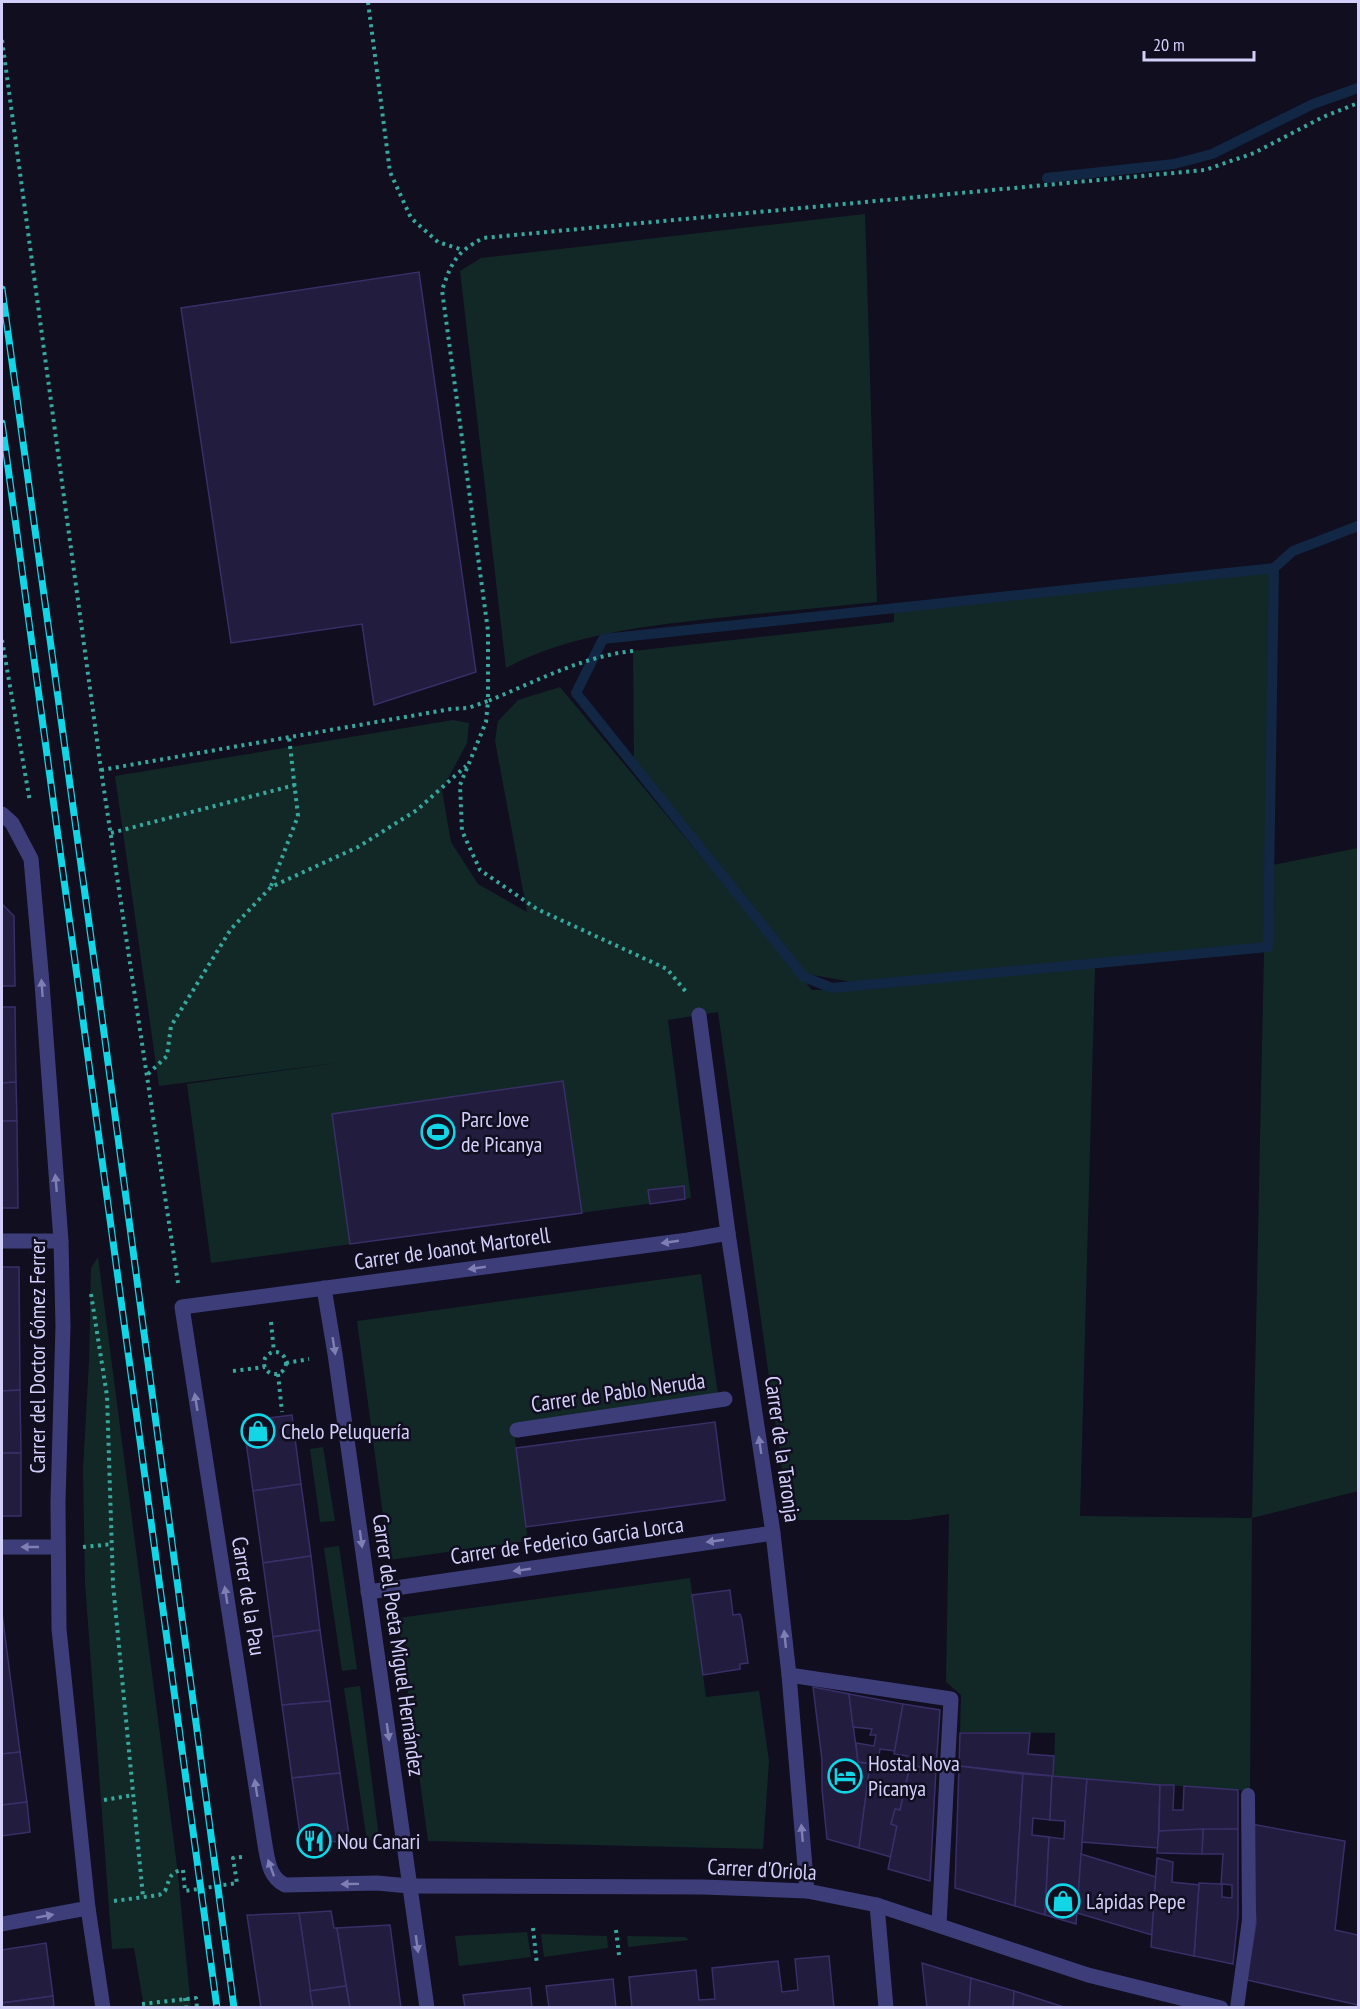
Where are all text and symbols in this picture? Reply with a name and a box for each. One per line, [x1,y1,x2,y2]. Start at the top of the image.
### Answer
scale bar [1144,24,1254,62]
text: 20 m [1153,33,1185,56]
one-way arrow [37,979,47,998]
place label: Parc Jove de Picanya [461,1105,542,1158]
sports icon: Parc Jove de Picanya [420,1114,456,1150]
one-way arrow [51,1173,61,1192]
street label: Carrer de Joanot Martorell [352,1220,553,1276]
one-way arrow [661,1238,680,1247]
street label: Carrer del Doctor Gómez Ferrer [23,1239,51,1473]
one-way arrow [467,1263,486,1272]
one-way arrow [330,1336,339,1355]
street label: Carrer de Pablo Neruda [529,1366,707,1418]
street label: Carrer de la Taronja [759,1374,807,1524]
one-way arrow [192,1393,201,1412]
shop icon: Chelo Peluquería [240,1413,276,1449]
place label: Chelo Peluquería [281,1417,410,1445]
one-way arrow [755,1436,764,1455]
street label: Carrer de Federico Garcia Lorca [449,1510,685,1570]
street label: Carrer del Poeta Miguel Hernández [367,1512,431,1778]
one-way arrow [356,1530,365,1549]
street label: Carrer de la Pau [226,1535,272,1657]
one-way arrow [705,1536,724,1545]
one-way arrow [20,1542,39,1552]
one-way arrow [512,1565,531,1574]
one-way arrow [222,1585,231,1604]
one-way arrow [780,1629,789,1648]
one-way arrow [384,1723,393,1742]
place label: Hostal Nova Picanya [868,1749,960,1802]
hotel icon: Hostal Nova Picanya [827,1758,863,1794]
one-way arrow [252,1778,261,1797]
restaurant icon: Nou Canari [296,1823,332,1859]
one-way arrow [798,1823,807,1842]
place label: Nou Canari [337,1827,420,1855]
street label: Carrer d'Oriola [707,1852,817,1886]
one-way arrow [266,1858,276,1876]
one-way arrow [341,1879,360,1888]
shop icon: Lápidas Pepe [1045,1883,1081,1919]
place label: Lápidas Pepe [1086,1887,1186,1915]
one-way arrow [35,1911,54,1920]
one-way arrow [413,1934,422,1953]

